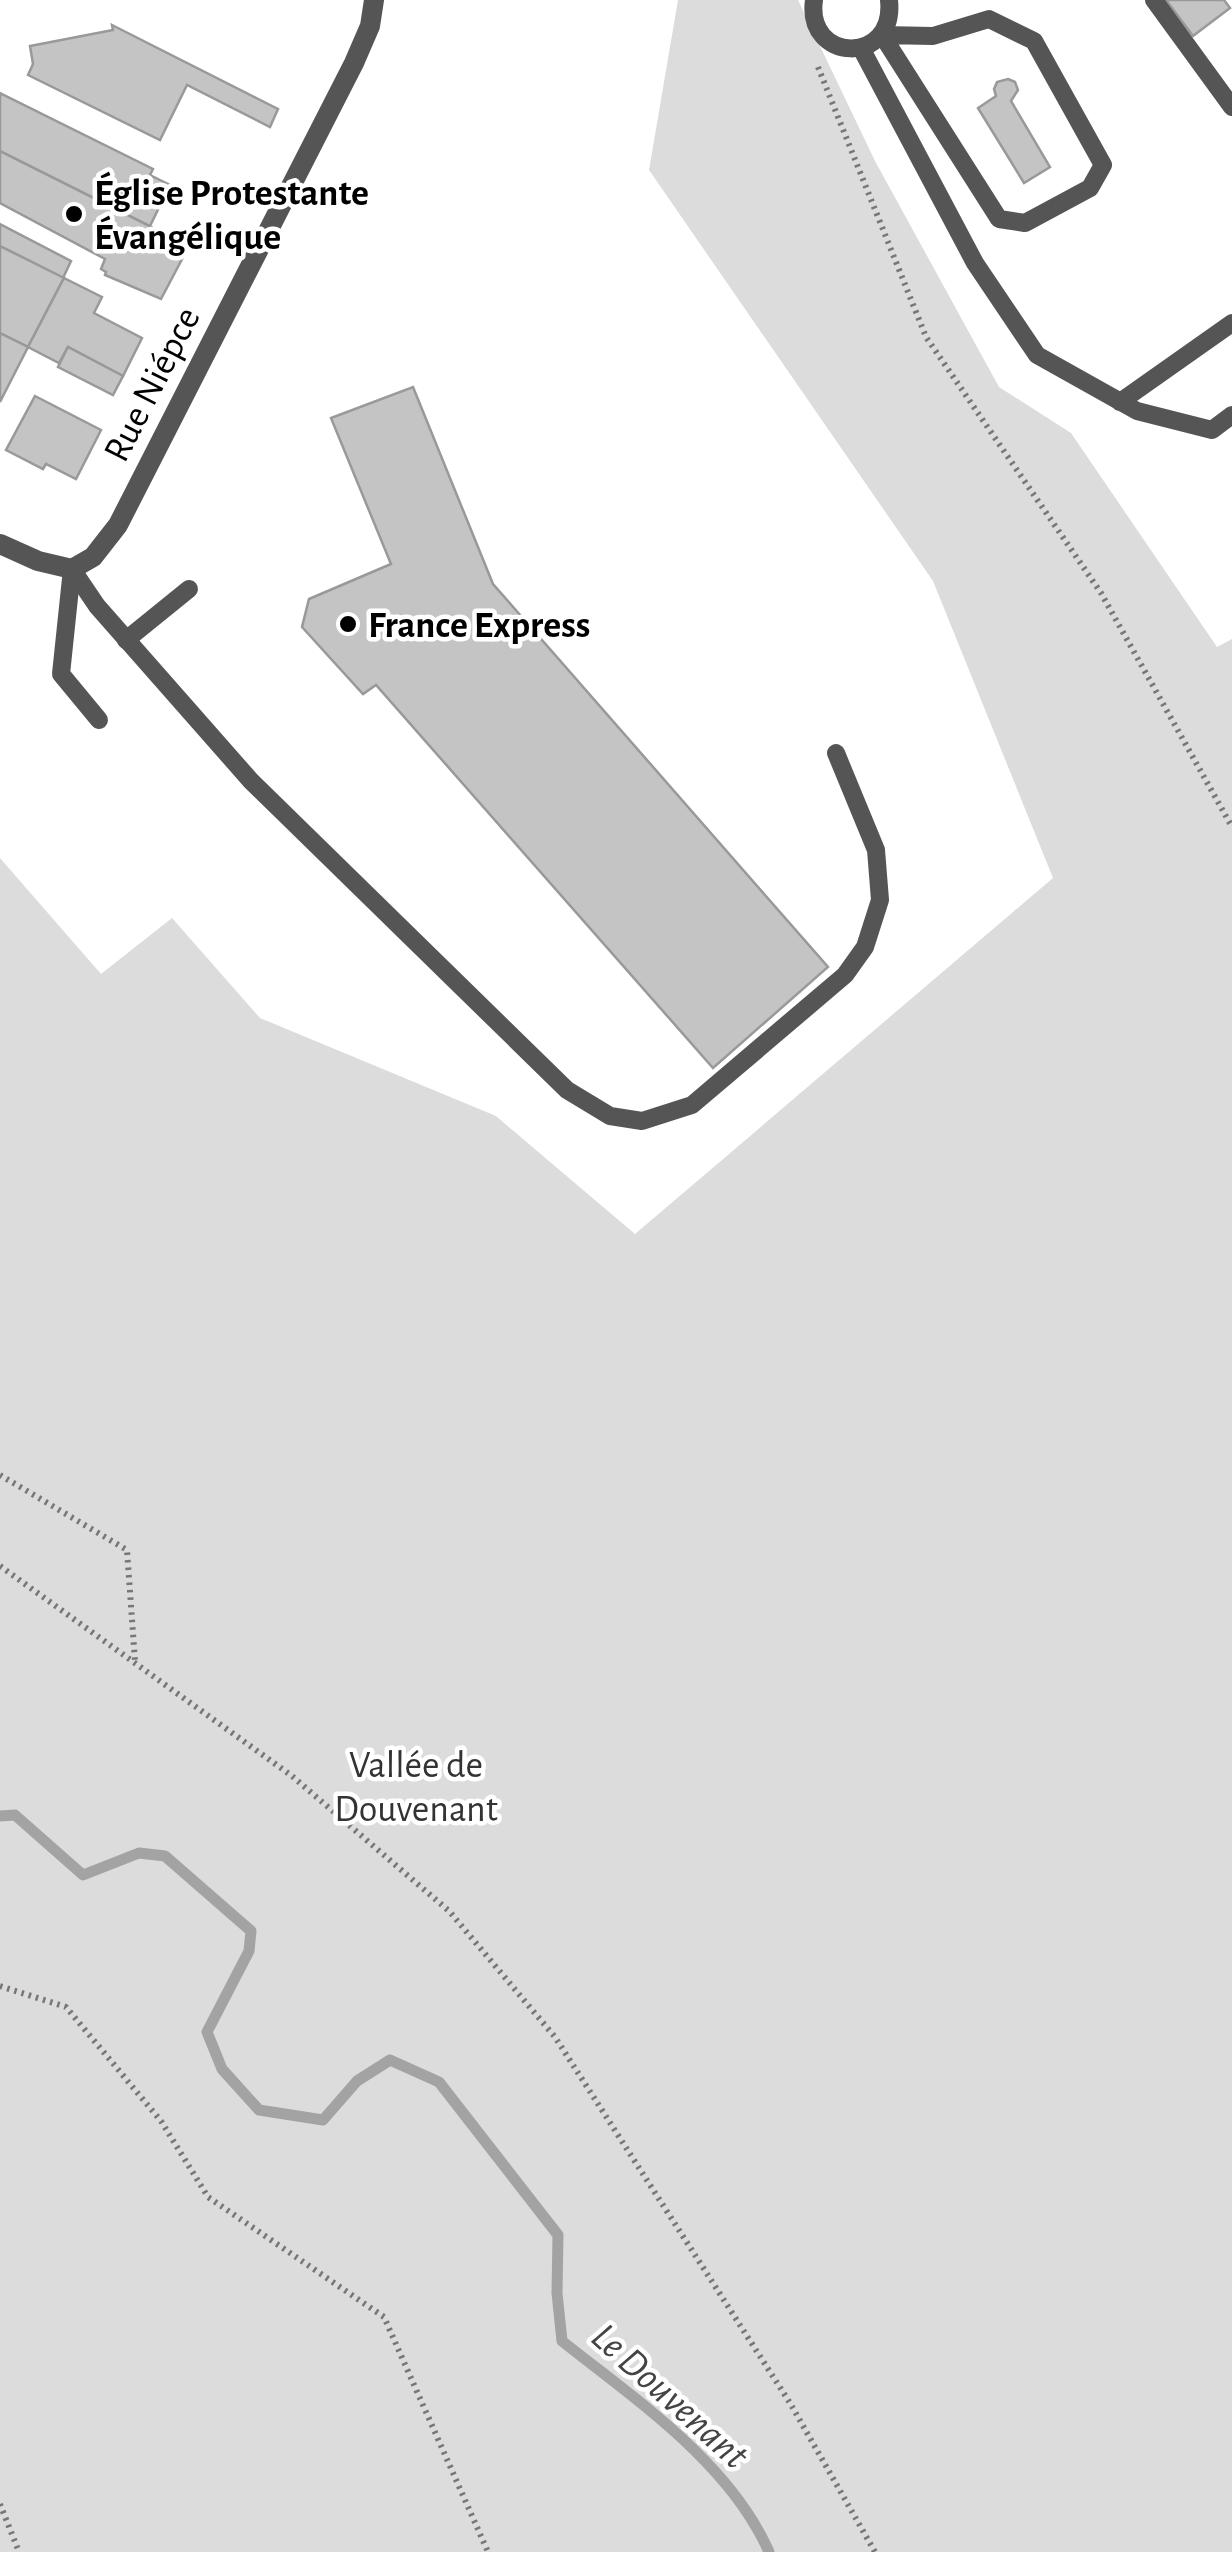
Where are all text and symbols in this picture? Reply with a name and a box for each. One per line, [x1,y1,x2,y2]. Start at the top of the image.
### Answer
place label: Église Protestante Évangélique [94,171,369,257]
marker: Église Protestante Évangélique [63,203,85,225]
street label: Rue Niépce [98,302,208,468]
place label: France Express [368,607,590,645]
marker: France Express [337,613,359,635]
park label: Vallée de Douvenant [334,1747,498,1829]
water label: Le Douvenant [584,2316,756,2477]

